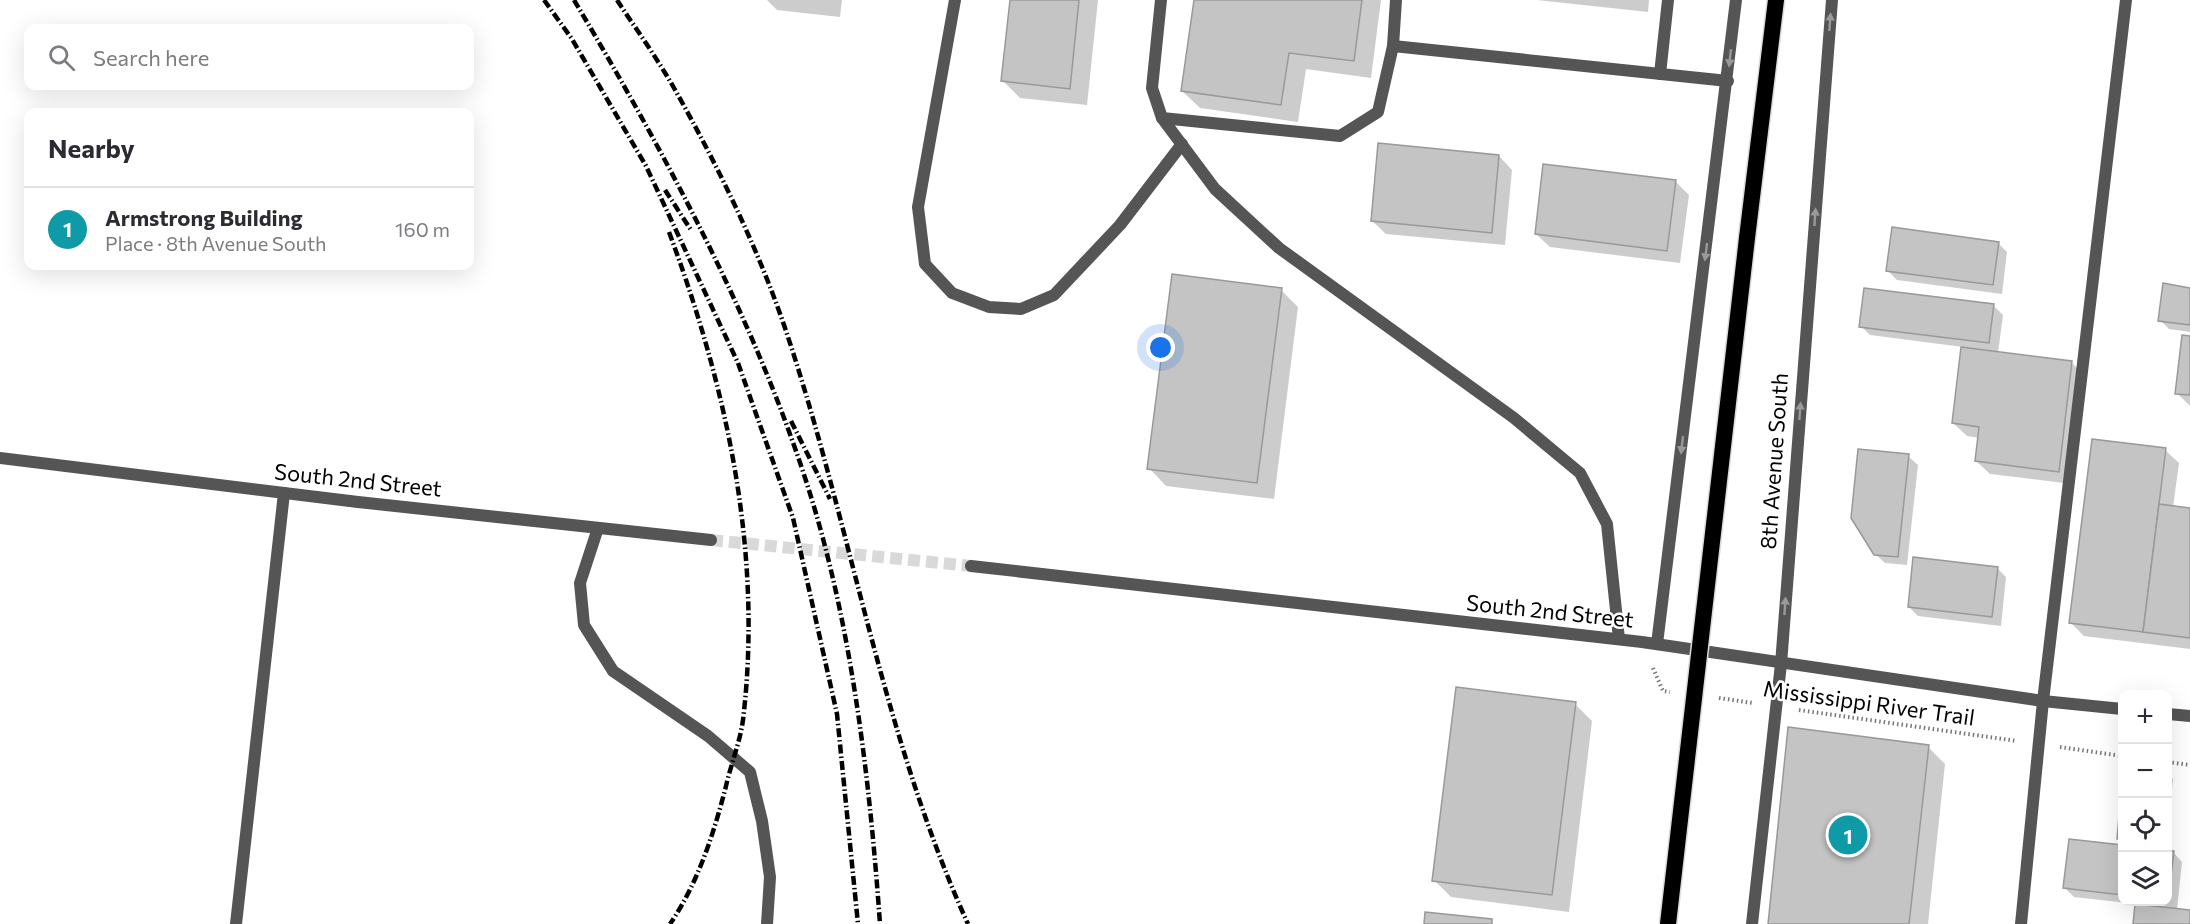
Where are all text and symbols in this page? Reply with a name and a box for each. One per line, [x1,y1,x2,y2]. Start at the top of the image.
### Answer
one-way arrow [1825,13,1835,32]
search box [24,24,474,90]
icon: search [45,41,78,74]
text: Search here [93,44,209,71]
one-way arrow [1725,49,1735,68]
text: Nearby [48,132,135,163]
text: Armstrong Building [105,204,302,231]
one-way arrow [1810,207,1820,226]
text: 1 [63,217,72,241]
text: 160 m [395,217,450,241]
text: Place · 8th Avenue South [105,231,327,255]
one-way arrow [1702,242,1711,261]
your location [1146,333,1175,362]
street label: 8th Avenue South [1754,372,1793,550]
one-way arrow [1795,402,1805,421]
one-way arrow [1678,436,1687,455]
street label: South 2nd Street [273,457,443,502]
street label: South 2nd Street [1465,588,1635,633]
one-way arrow [1780,596,1790,615]
street label: Mississippi River Trail [1762,674,1977,731]
map controls [2118,690,2172,906]
button: + [2118,690,2172,744]
button: − [2118,744,2172,798]
button: locate [2118,798,2172,852]
pin: 1 [1828,812,1868,858]
button: layers [2118,852,2172,906]

